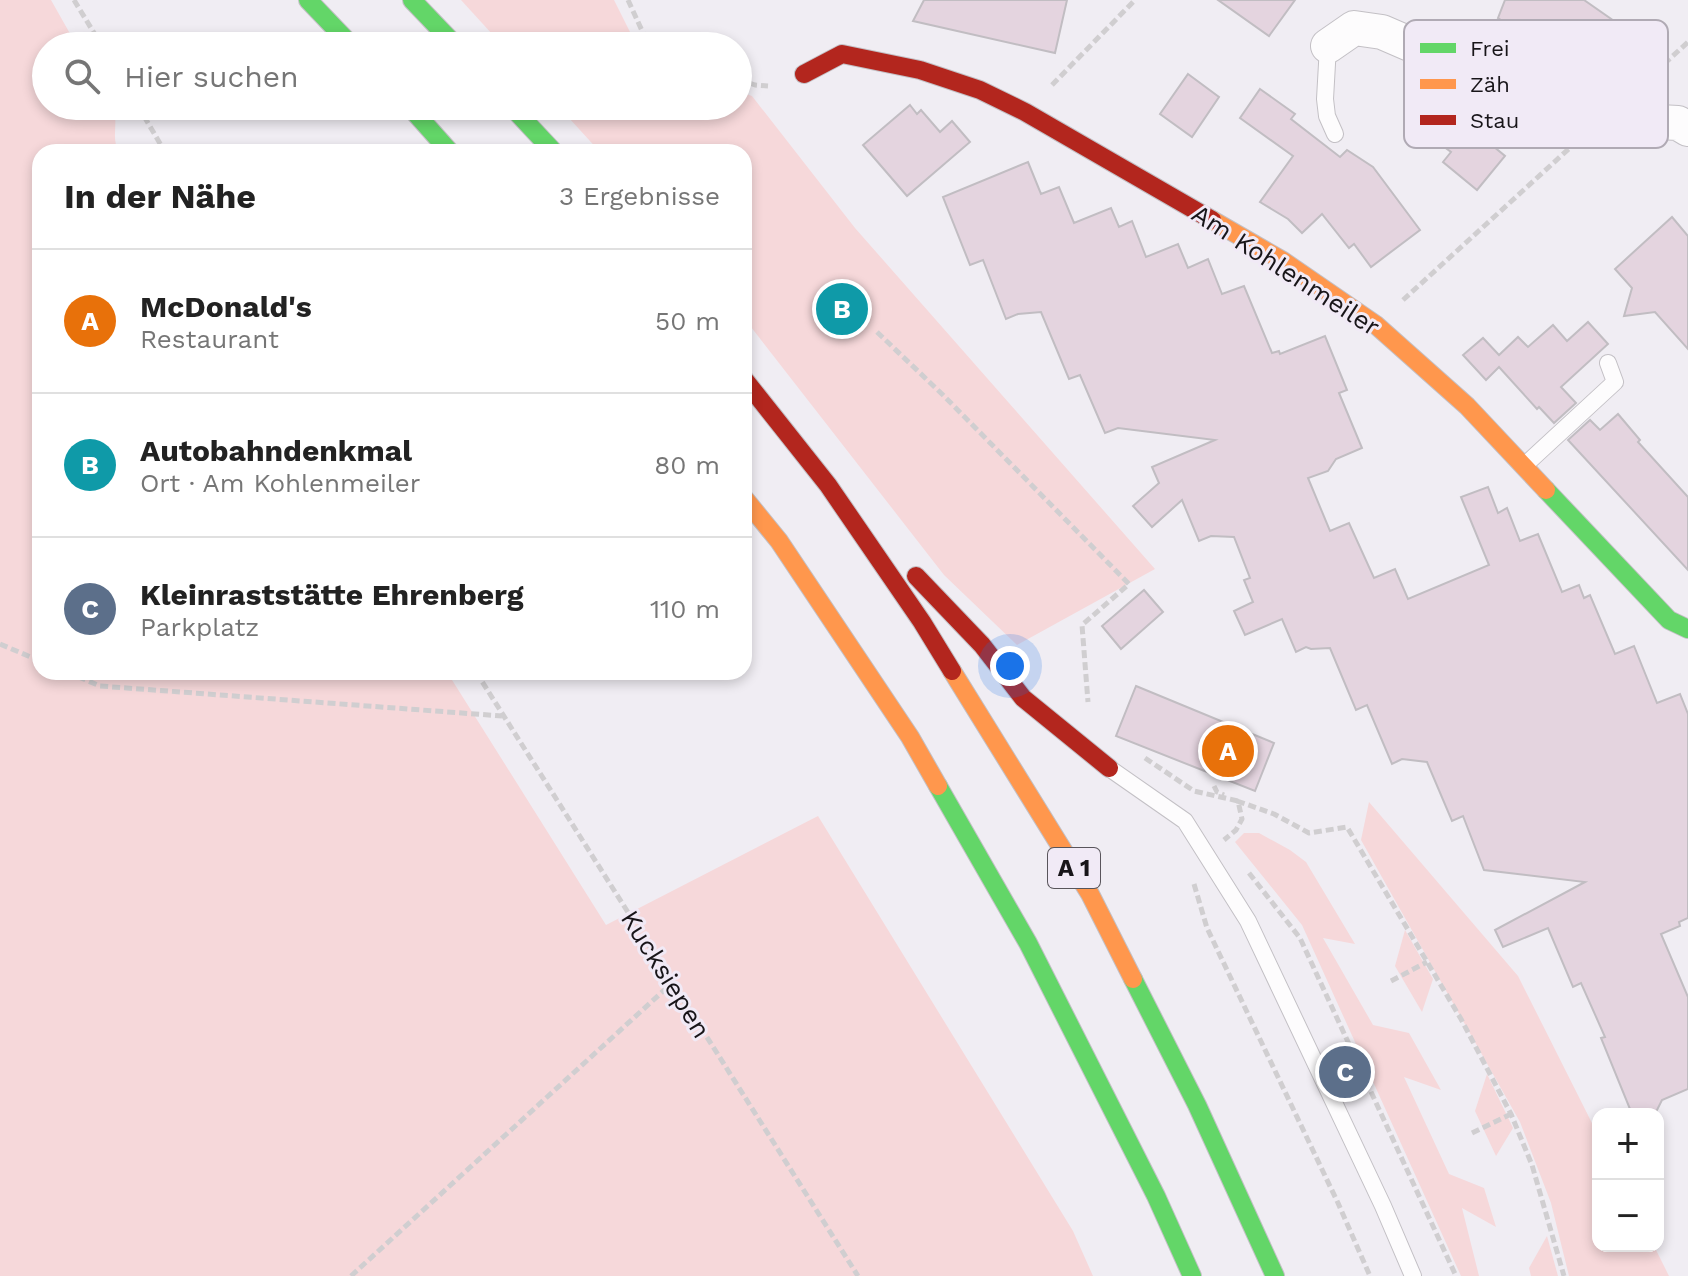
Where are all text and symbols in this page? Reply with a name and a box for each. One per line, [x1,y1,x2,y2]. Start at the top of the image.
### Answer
legend [1404,20,1668,148]
search box [32,32,752,120]
text: Frei [1470,36,1510,61]
icon: search [60,54,104,98]
text: Hier suchen [124,59,299,94]
text: Zäh [1470,72,1510,97]
text: Stau [1470,108,1519,133]
text: In der Nähe [64,176,256,216]
text: 3 Ergebnisse [559,181,720,211]
street label: Am Kohlenmeiler [1187,198,1385,342]
pin: B [816,279,868,339]
text: McDonald's [140,289,312,324]
text: A [81,306,99,336]
text: 50 m [655,306,720,336]
text: Restaurant [140,324,279,354]
text: Autobahndenkmal [140,433,412,468]
text: B [81,450,99,480]
text: 80 m [654,450,720,480]
text: Ort · Am Kohlenmeiler [140,468,420,498]
text: Kleinraststätte Ehrenberg [140,577,523,612]
text: C [81,594,99,624]
text: 110 m [650,594,720,624]
text: Parkplatz [140,612,259,642]
your location [990,646,1030,686]
pin: A [1202,721,1254,781]
road number: A 1 [1048,848,1100,888]
street label: Kucksiepen [615,905,717,1043]
pin: C [1319,1042,1371,1102]
map controls [1592,1108,1664,1252]
button: + [1592,1108,1664,1180]
button: − [1592,1180,1664,1252]

